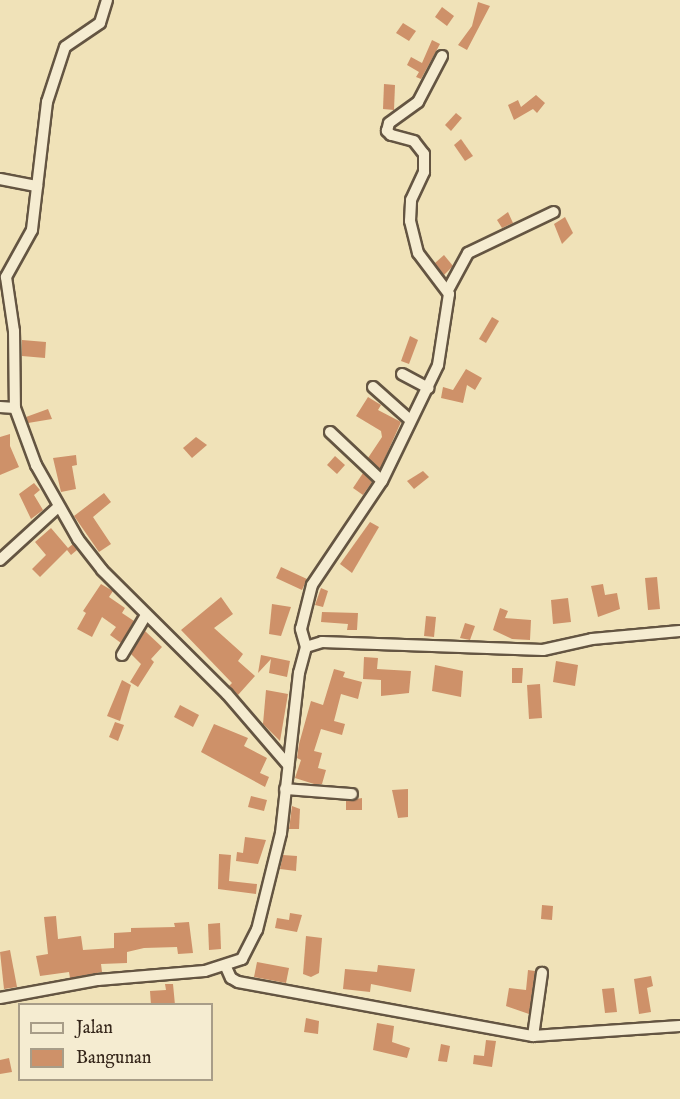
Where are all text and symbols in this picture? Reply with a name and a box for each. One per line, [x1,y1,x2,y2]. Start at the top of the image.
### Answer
legend [18,1003,213,1081]
text: Jalan [76,1017,113,1040]
text: Bangunan [76,1047,151,1070]

